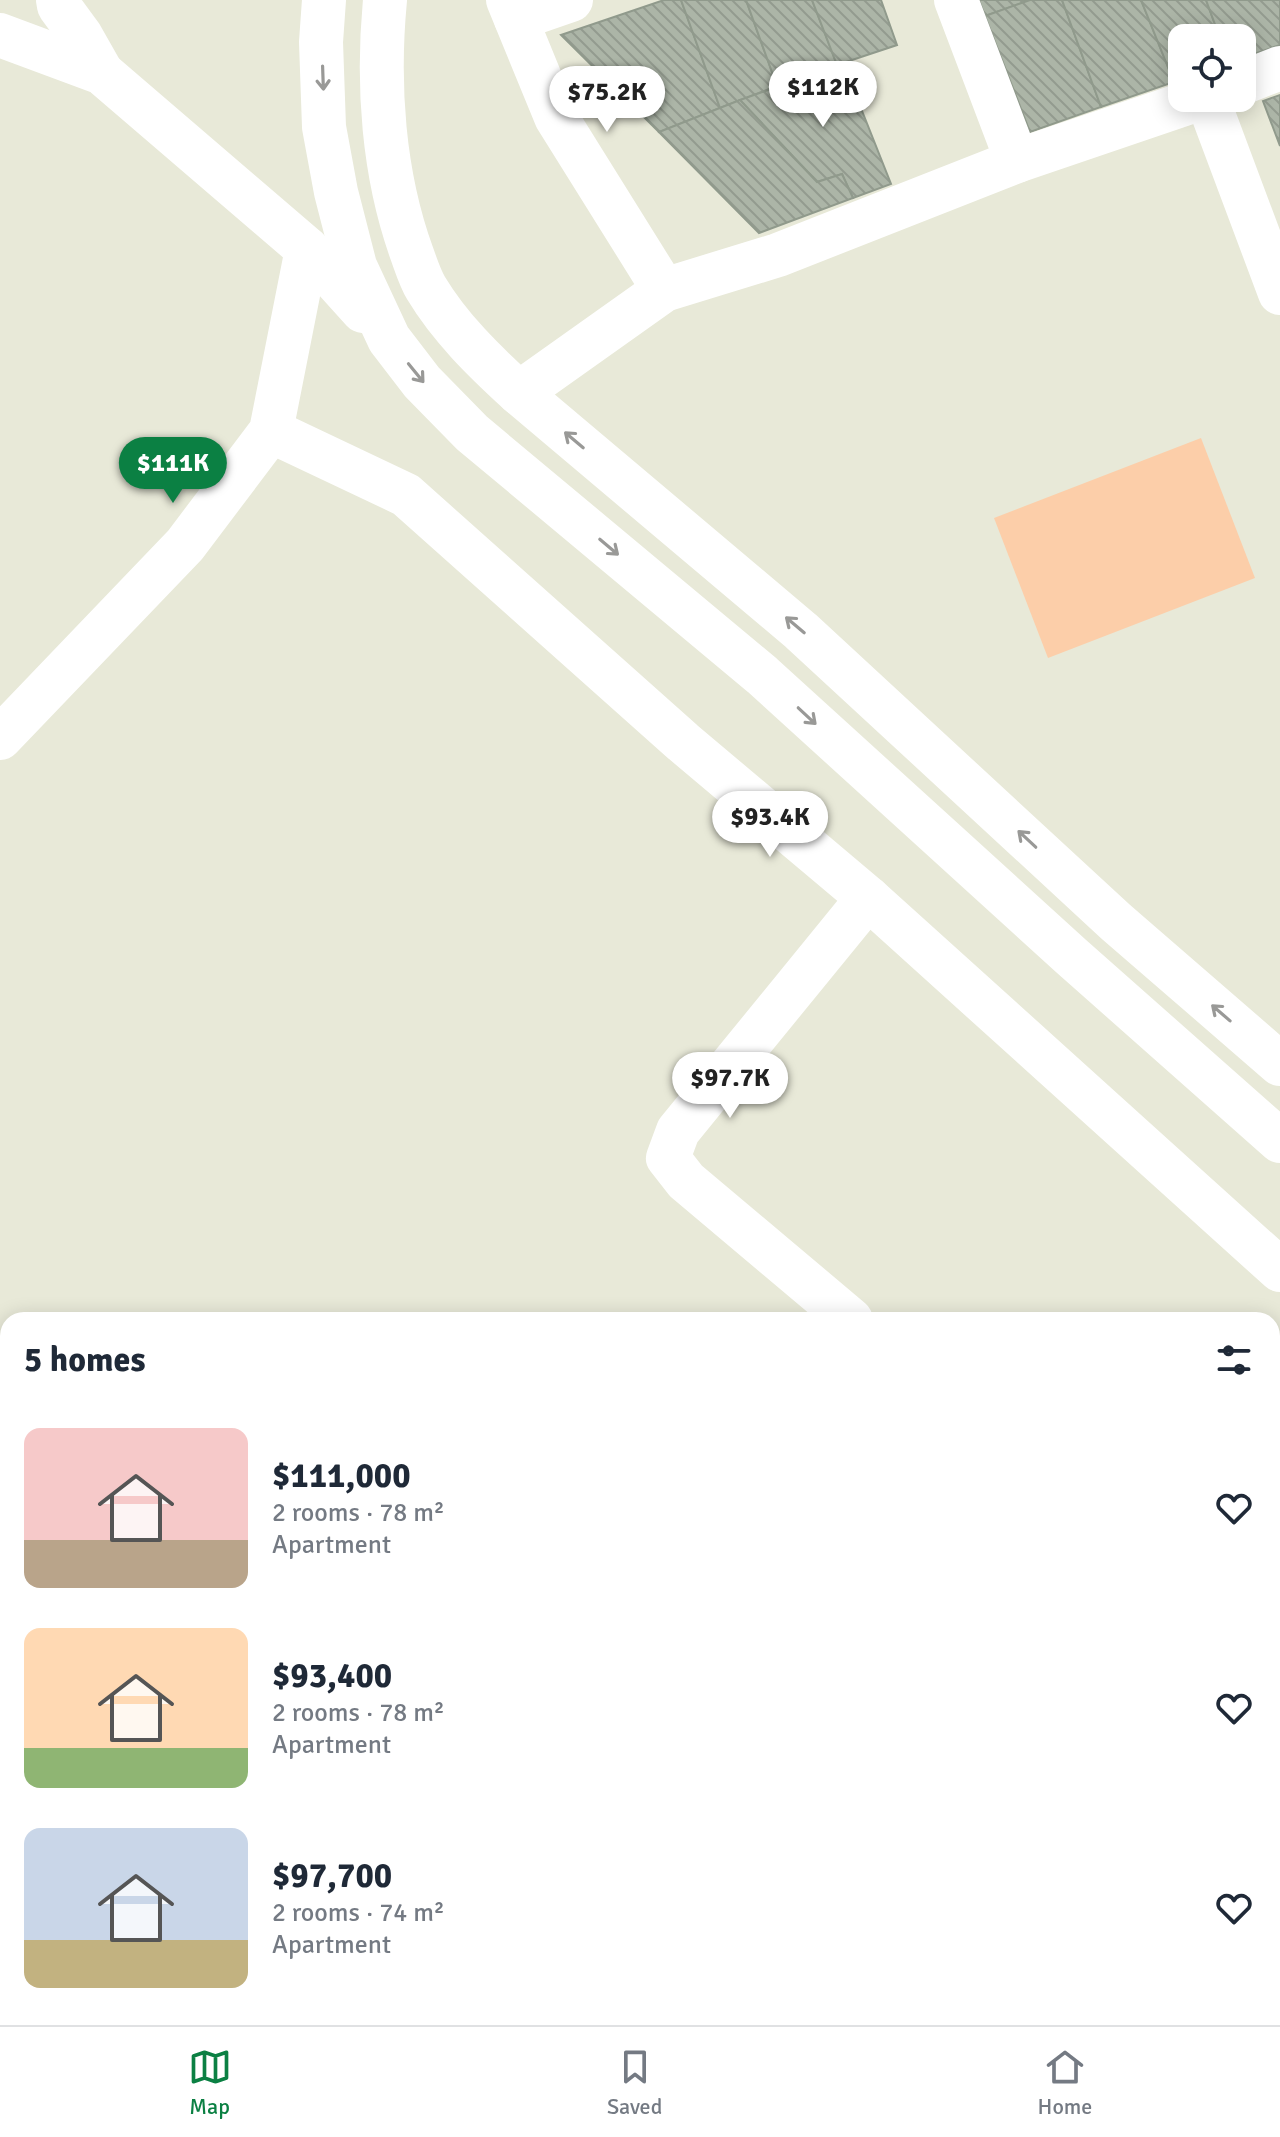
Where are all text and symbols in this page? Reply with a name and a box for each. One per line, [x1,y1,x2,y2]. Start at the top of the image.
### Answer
map controls [1168,24,1256,112]
button: locate [1168,24,1256,112]
pin: $112K [767,61,879,129]
one-way arrow [315,64,330,91]
pin: $75.2K [542,66,672,134]
text: $112K [787,71,859,103]
text: $75.2K [567,76,647,108]
one-way arrow [407,363,425,383]
one-way arrow [565,431,585,449]
pin: $111K [117,437,229,505]
text: $111K [137,447,209,479]
one-way arrow [598,538,618,556]
one-way arrow [785,616,805,634]
one-way arrow [797,706,817,725]
pin: $93.4K [705,791,835,859]
text: $93.4K [730,801,810,833]
one-way arrow [1017,830,1037,849]
one-way arrow [1211,1004,1232,1022]
pin: $97.7K [665,1052,795,1120]
text: $97.7K [690,1062,770,1094]
icon: filters [1212,1338,1256,1382]
text: 5 homes [24,1339,145,1381]
text: $111,000 [272,1455,411,1497]
icon: home [88,1460,184,1556]
icon: heart [1212,1486,1256,1530]
text: 2 rooms · 78 m² [272,1497,445,1529]
text: Apartment [272,1529,391,1561]
text: $93,400 [272,1655,392,1697]
icon: home [88,1660,184,1756]
icon: heart [1212,1686,1256,1730]
text: 2 rooms · 78 m² [272,1697,445,1729]
text: Apartment [272,1729,391,1761]
text: $97,700 [272,1855,392,1897]
icon: home [88,1860,184,1956]
icon: heart [1212,1886,1256,1930]
text: 2 rooms · 74 m² [272,1897,445,1929]
text: Apartment [272,1929,391,1961]
tab: Map [188,2045,232,2120]
tab: Saved [607,2045,662,2120]
tab: Home [1038,2045,1092,2120]

